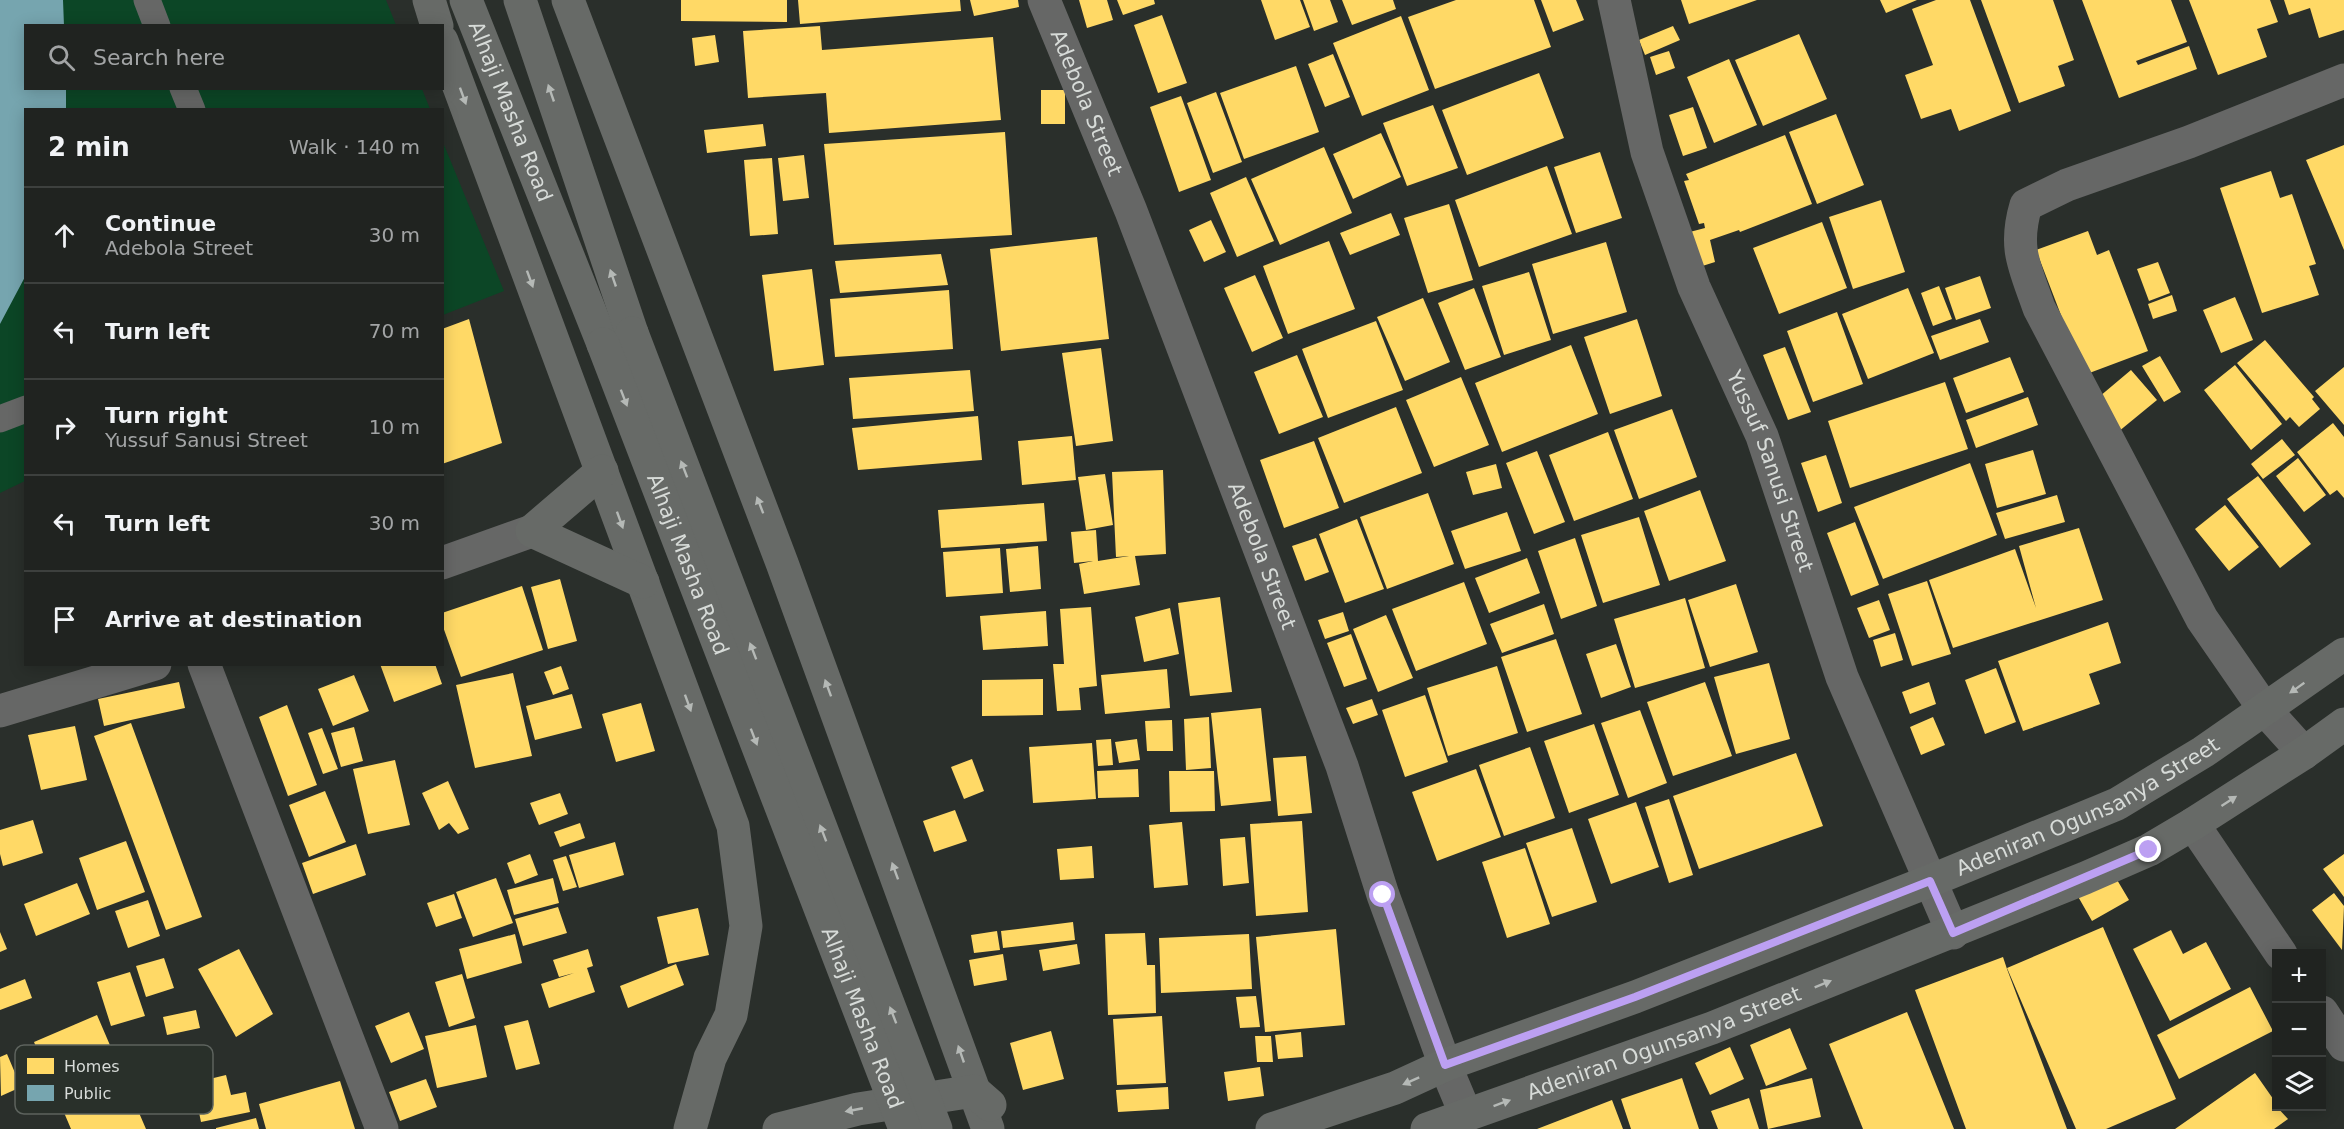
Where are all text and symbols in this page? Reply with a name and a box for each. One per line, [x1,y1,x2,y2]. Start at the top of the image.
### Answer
street label: Alhaji Masha Road [464,18,557,205]
search box [24,24,444,90]
street label: Adebola Street [1046,26,1127,179]
icon: search [45,41,78,74]
text: Search here [93,45,225,70]
one-way arrow [546,84,556,102]
one-way arrow [458,87,468,105]
text: 2 min [48,132,130,162]
text: Walk · 140 m [289,135,420,159]
text: Continue [105,211,216,236]
icon: ahead [48,219,81,252]
text: 30 m [369,223,420,247]
text: Adebola Street [105,236,253,260]
one-way arrow [608,269,618,287]
one-way arrow [526,270,536,288]
icon: left [48,315,81,348]
text: Turn left [105,319,210,344]
text: 70 m [369,319,420,343]
street label: Yussuf Sanusi Street [1721,366,1818,575]
one-way arrow [620,389,629,407]
text: Turn right [105,403,228,428]
icon: right [48,411,81,444]
text: 10 m [369,415,420,439]
text: Yussuf Sanusi Street [105,428,308,452]
one-way arrow [679,460,688,478]
street label: Alhaji Masha Road [642,470,733,658]
street label: Adebola Street [1223,479,1301,633]
one-way arrow [754,496,764,514]
icon: left [48,507,81,540]
text: Turn left [105,511,210,536]
text: 30 m [369,511,420,535]
one-way arrow [616,511,626,529]
icon: arrive [48,603,81,636]
text: Arrive at destination [105,607,362,632]
one-way arrow [748,642,758,660]
one-way arrow [822,679,832,697]
one-way arrow [2289,682,2305,694]
one-way arrow [684,694,693,712]
one-way arrow [750,728,759,746]
street label: Adeniran Ogunsanya Street [1953,732,2224,881]
one-way arrow [2221,795,2237,807]
one-way arrow [818,824,828,842]
route end [2135,836,2161,862]
one-way arrow [890,862,899,880]
route start [1369,881,1395,907]
street label: Alhaji Masha Road [817,924,908,1112]
map controls [2272,949,2326,1111]
button: + [2272,949,2326,1003]
one-way arrow [1814,979,1832,988]
street label: Adeniran Ogunsanya Street [1524,981,1804,1105]
button: − [2272,1003,2326,1057]
one-way arrow [887,1006,897,1024]
legend [15,1045,213,1114]
one-way arrow [955,1045,965,1063]
text: Homes [64,1057,120,1076]
button: layers [2272,1057,2326,1111]
one-way arrow [1403,1076,1420,1085]
text: Public [64,1084,111,1103]
one-way arrow [1493,1097,1511,1107]
one-way arrow [844,1106,863,1115]

